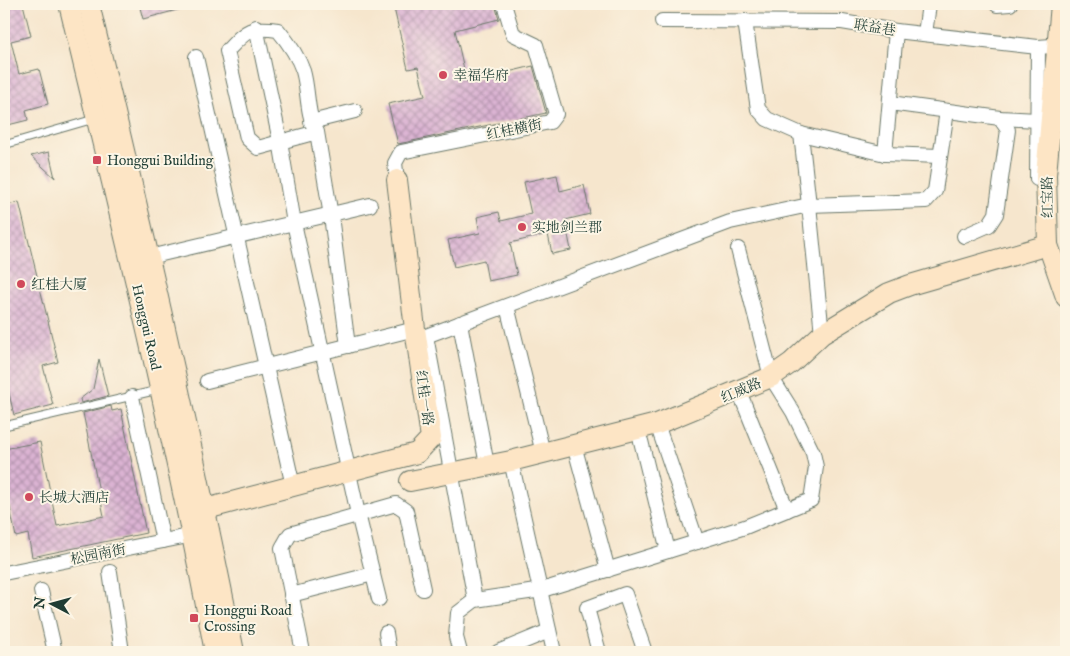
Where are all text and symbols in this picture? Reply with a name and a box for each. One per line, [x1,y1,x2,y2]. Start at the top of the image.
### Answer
street label: 联益巷 [853,16,897,40]
place label: 幸福华府 [453,67,509,85]
marker: 幸福华府 [437,69,449,81]
street label: 红桂横街 [485,116,543,144]
place label: Honggui Building [107,152,214,170]
marker: Honggui Building [91,154,103,166]
street label: 红宝路 [1039,176,1057,218]
place label: 实地剑兰郡 [532,219,602,237]
marker: 实地剑兰郡 [516,221,528,233]
place label: 红桂大厦 [31,276,87,294]
marker: 红桂大厦 [15,278,27,290]
street label: Honggui Road [127,282,165,372]
street label: 红桂一路 [411,369,437,427]
street label: 红威路 [719,374,764,407]
place label: 长城大酒店 [39,489,109,507]
marker: 长城大酒店 [23,491,35,503]
street label: 松园南街 [69,541,127,569]
north arrow [28,578,78,628]
text: N [30,596,50,611]
place label: Honggui Road Crossing [204,602,292,636]
marker: Honggui Road Crossing [188,612,200,624]

